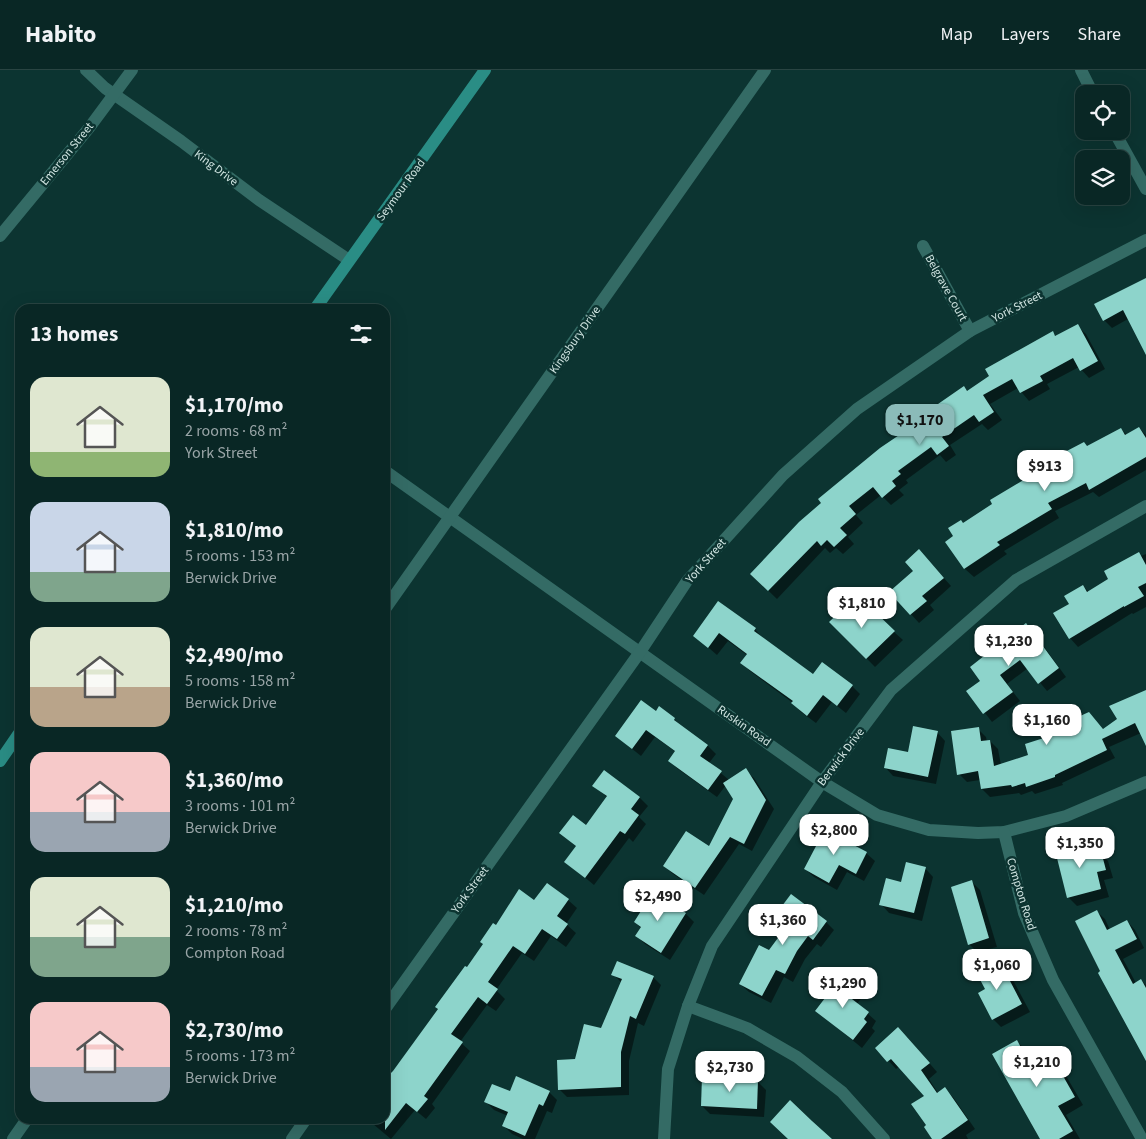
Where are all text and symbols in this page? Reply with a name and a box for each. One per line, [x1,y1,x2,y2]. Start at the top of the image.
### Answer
text: Habito [25,17,96,52]
text: Map [941,22,973,47]
text: Layers [1001,22,1050,47]
text: Share [1078,22,1121,47]
map controls [1075,85,1130,205]
button: locate [1075,85,1130,140]
street label: Emerson Street [36,119,98,189]
street label: King Drive [191,146,241,190]
button: layers [1075,150,1130,205]
street label: Seymour Road [373,155,429,225]
street label: Belgrave Court [921,251,971,325]
street label: York Street [988,287,1045,327]
street label: Kingsbury Drive [545,303,605,377]
text: 13 homes [30,319,118,349]
icon: filters [347,320,375,348]
text: $1,170/mo [185,390,284,420]
icon: home [70,397,130,457]
pin: $1,170 [879,404,961,446]
text: $1,170 [896,409,944,431]
text: 2 rooms · 68 m² [185,420,287,442]
text: York Street [185,442,257,464]
pin: $913 [1015,450,1075,492]
text: $913 [1028,455,1062,477]
text: $1,810/mo [185,515,284,545]
icon: home [70,522,130,582]
street label: York Street [681,535,730,588]
text: 5 rooms · 153 m² [185,545,295,567]
text: Berwick Drive [185,567,277,589]
pin: $1,810 [821,586,903,629]
text: $1,810 [838,592,886,614]
pin: $1,230 [968,624,1050,667]
text: $1,230 [985,630,1033,652]
text: $2,490/mo [185,640,284,670]
icon: home [70,647,130,707]
text: 5 rooms · 158 m² [185,670,295,692]
text: Berwick Drive [185,692,277,714]
street label: Ruskin Road [714,701,774,751]
pin: $1,160 [1006,704,1088,746]
text: $1,160 [1023,709,1071,731]
street label: Berwick Drive [814,724,869,790]
text: $1,360/mo [185,765,284,795]
icon: home [70,772,130,832]
text: 3 rooms · 101 m² [185,795,295,817]
pin: $2,800 [793,814,875,856]
text: Berwick Drive [185,817,277,839]
text: $2,800 [810,819,858,841]
pin: $1,350 [1039,826,1121,869]
text: $1,350 [1056,832,1104,854]
street label: Compton Road [1002,856,1040,932]
street label: York Street [447,863,493,918]
pin: $2,490 [617,880,699,922]
text: $2,490 [634,885,682,907]
text: $1,210/mo [185,890,284,920]
icon: home [70,897,130,957]
pin: $1,360 [742,904,824,946]
text: $1,360 [759,909,807,931]
text: 2 rooms · 78 m² [185,920,287,942]
text: Compton Road [185,942,285,964]
pin: $1,060 [956,948,1038,991]
text: $1,060 [973,954,1021,976]
pin: $1,290 [802,966,884,1009]
text: $1,290 [819,972,867,994]
text: $2,730/mo [185,1015,284,1045]
icon: home [70,1022,130,1082]
text: 5 rooms · 173 m² [185,1045,295,1067]
pin: $1,210 [996,1046,1078,1088]
pin: $2,730 [689,1050,771,1093]
text: $1,210 [1013,1051,1061,1073]
text: $2,730 [706,1056,754,1078]
text: Berwick Drive [185,1067,277,1089]

